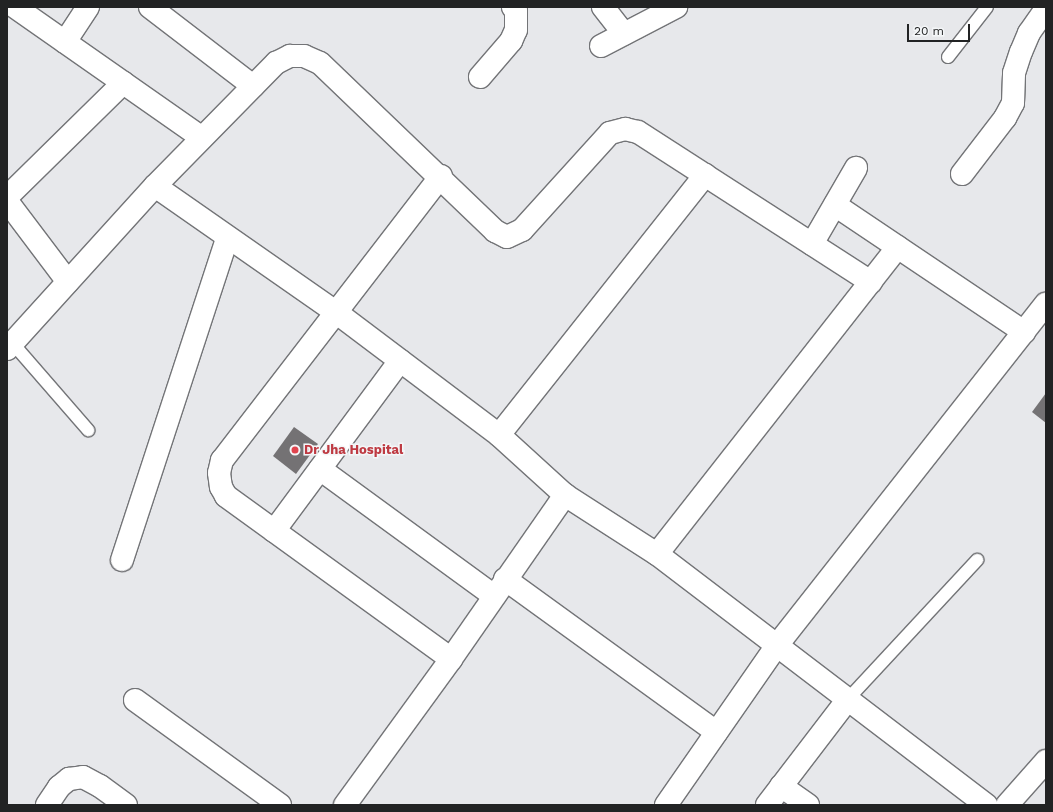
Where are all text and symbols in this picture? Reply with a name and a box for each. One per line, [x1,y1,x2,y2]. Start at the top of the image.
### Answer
scale bar [909,16,972,42]
text: 20 m [914,24,944,38]
place label: Dr Jha Hospital [304,442,404,458]
marker: Dr Jha Hospital [289,444,301,456]

